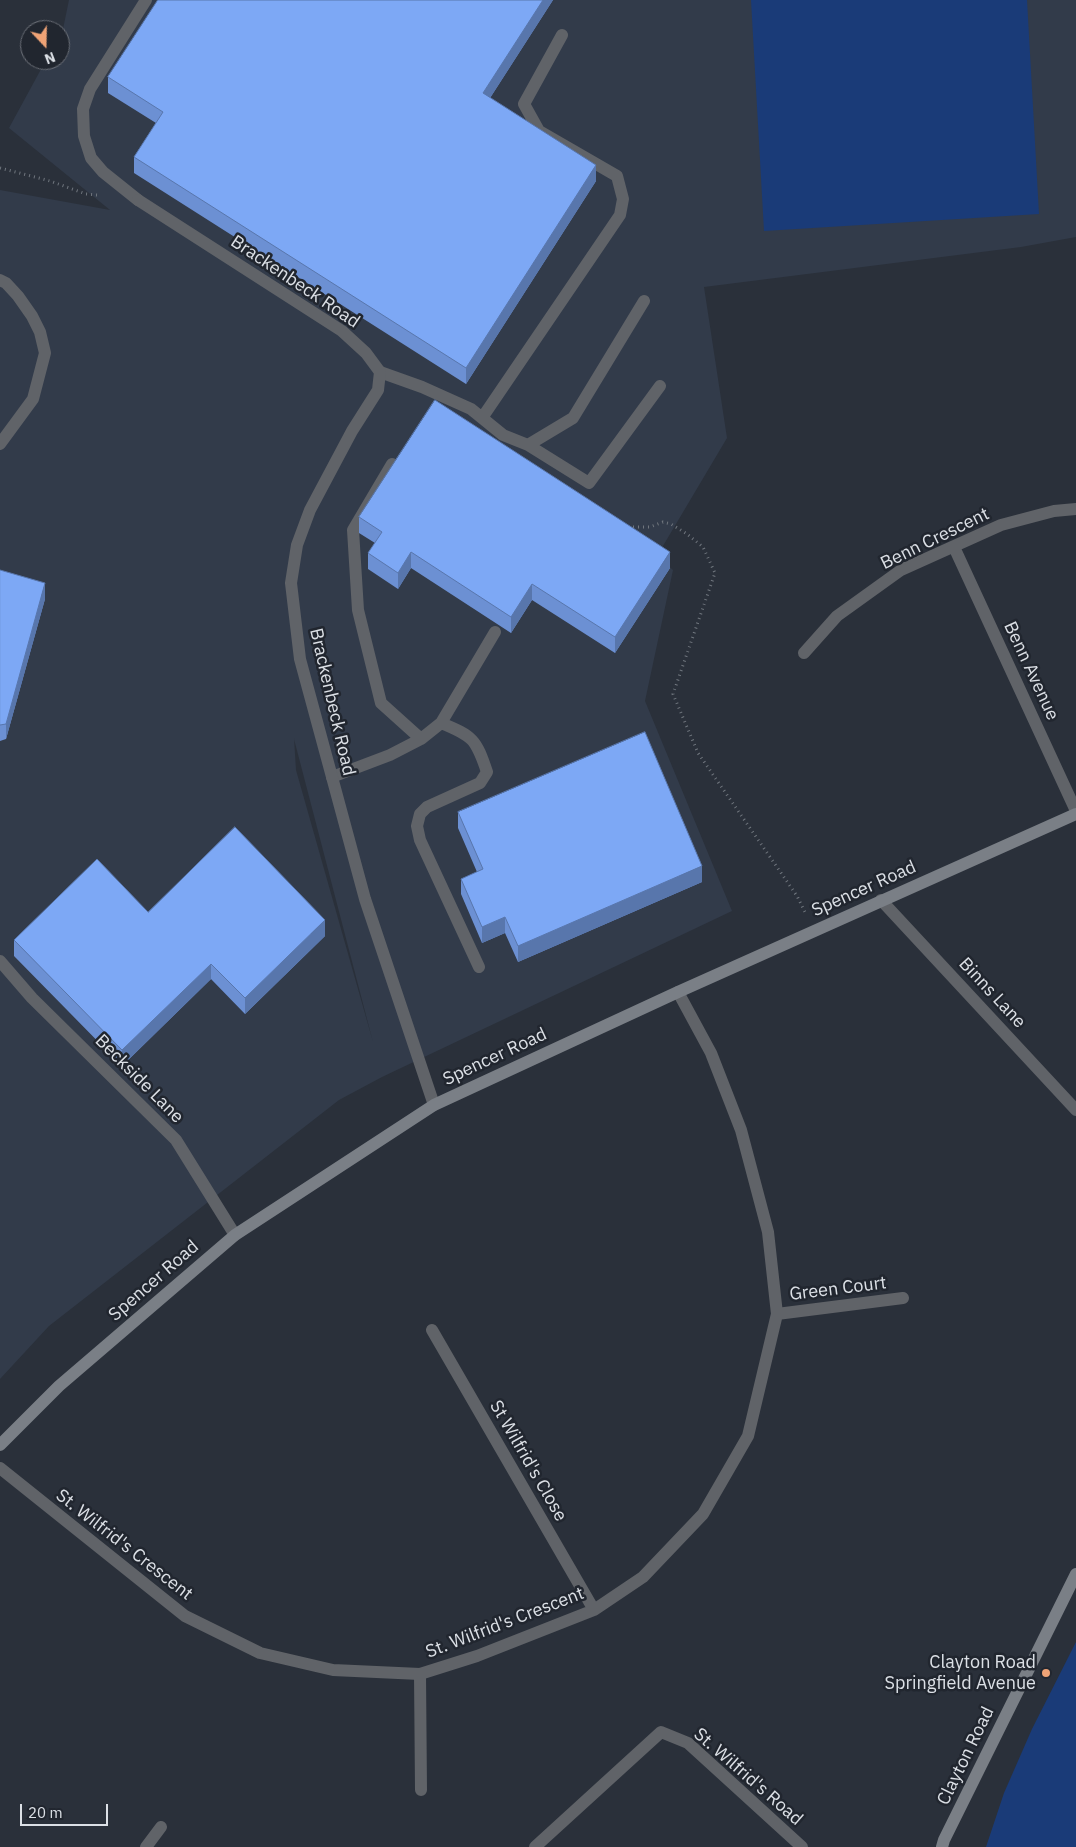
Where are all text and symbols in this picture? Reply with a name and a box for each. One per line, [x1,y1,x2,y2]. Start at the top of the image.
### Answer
north arrow [20,20,70,70]
text: N [42,48,58,68]
street label: Brackenbeck Road [226,231,364,333]
street label: Benn Crescent [877,503,993,575]
street label: Benn Avenue [999,618,1063,724]
street label: Brackenbeck Road [305,626,359,778]
street label: Spencer Road [808,856,920,922]
street label: Binns Lane [954,953,1030,1033]
street label: Spencer Road [440,1024,550,1090]
street label: Beckside Lane [90,1030,188,1128]
street label: Spencer Road [105,1236,203,1326]
street label: Green Court [788,1272,888,1306]
street label: St Wilfrid's Close [485,1397,571,1525]
street label: St. Wilfrid's Crescent [51,1485,197,1605]
street label: St. Wilfrid's Crescent [423,1583,587,1663]
place label: Clayton Road Springfield Avenue [884,1652,1036,1695]
marker: Clayton Road Springfield Avenue [1040,1667,1052,1679]
street label: Clayton Road [933,1703,999,1809]
street label: St. Wilfrid's Road [689,1724,807,1830]
scale bar [22,1794,110,1826]
text: 20 m [28,1803,63,1822]

